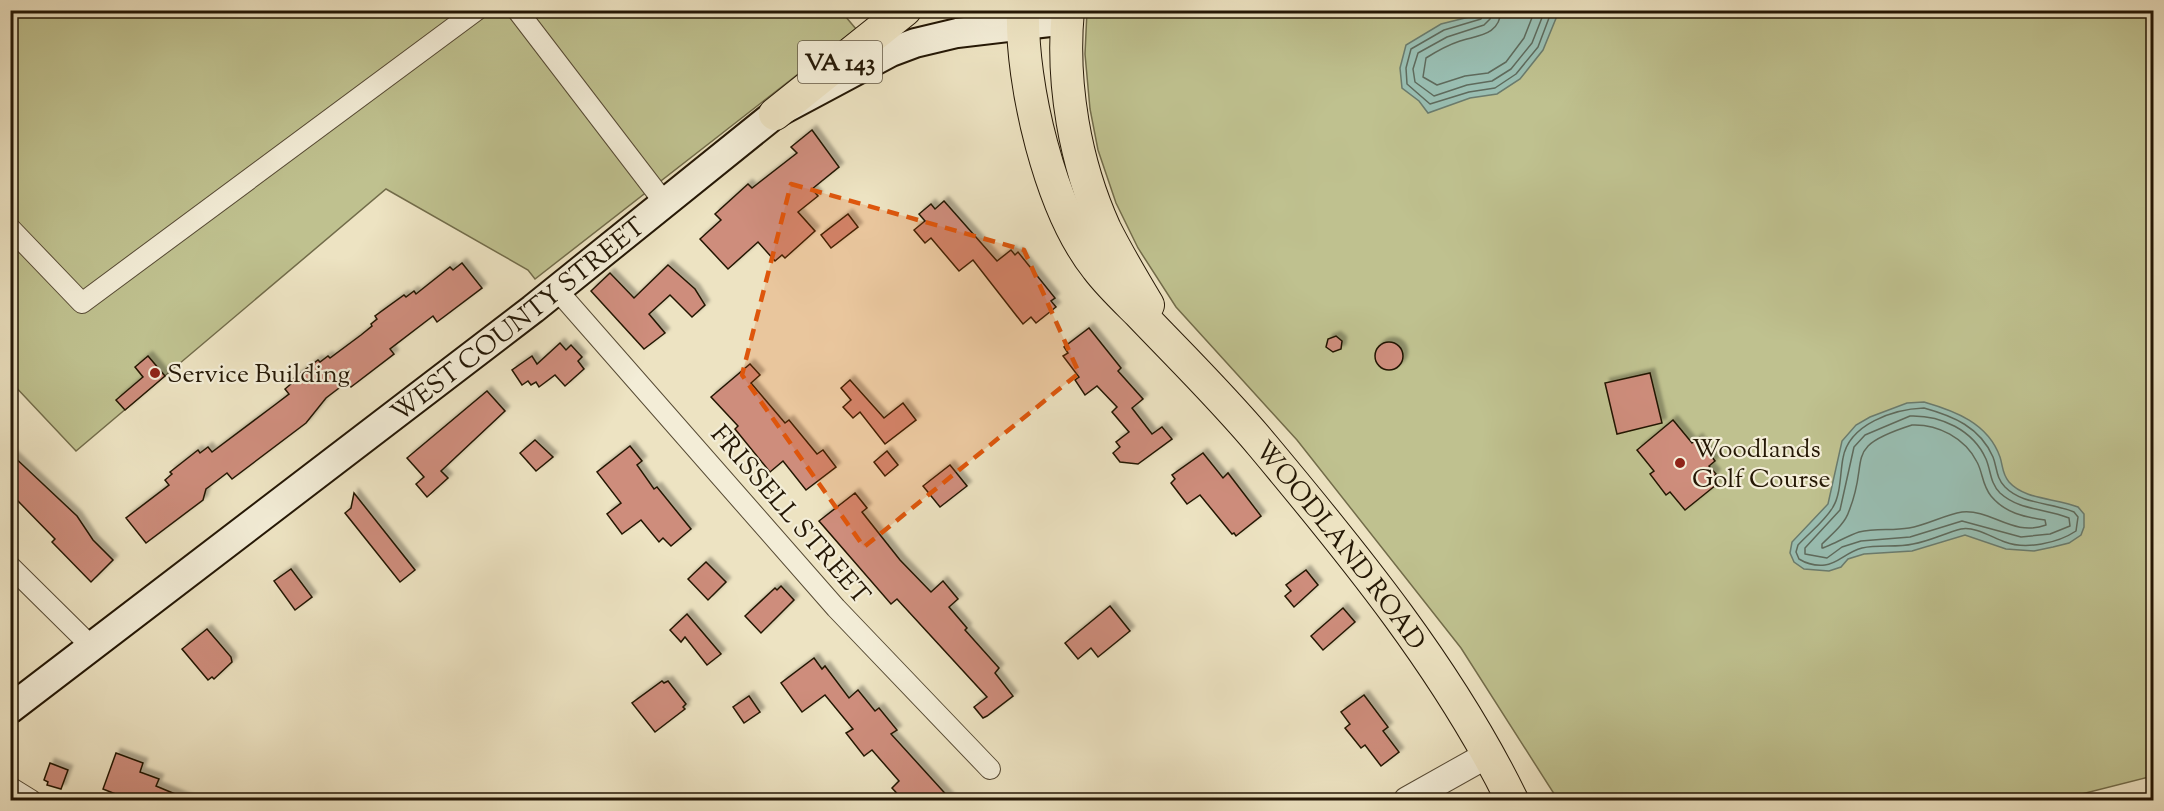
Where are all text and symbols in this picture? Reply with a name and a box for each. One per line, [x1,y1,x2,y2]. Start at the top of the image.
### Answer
road number: VA 143 [798,41,882,83]
street label: WEST COUNTY STREET [384,210,654,432]
place label: Service Building [167,357,350,394]
marker: Service Building [148,366,162,380]
street label: FRISSELL STREET [701,418,878,614]
place label: Woodlands Golf Course [1692,432,1831,499]
street label: WOODLAND ROAD [1245,434,1433,659]
marker: Woodlands Golf Course [1673,456,1687,470]

